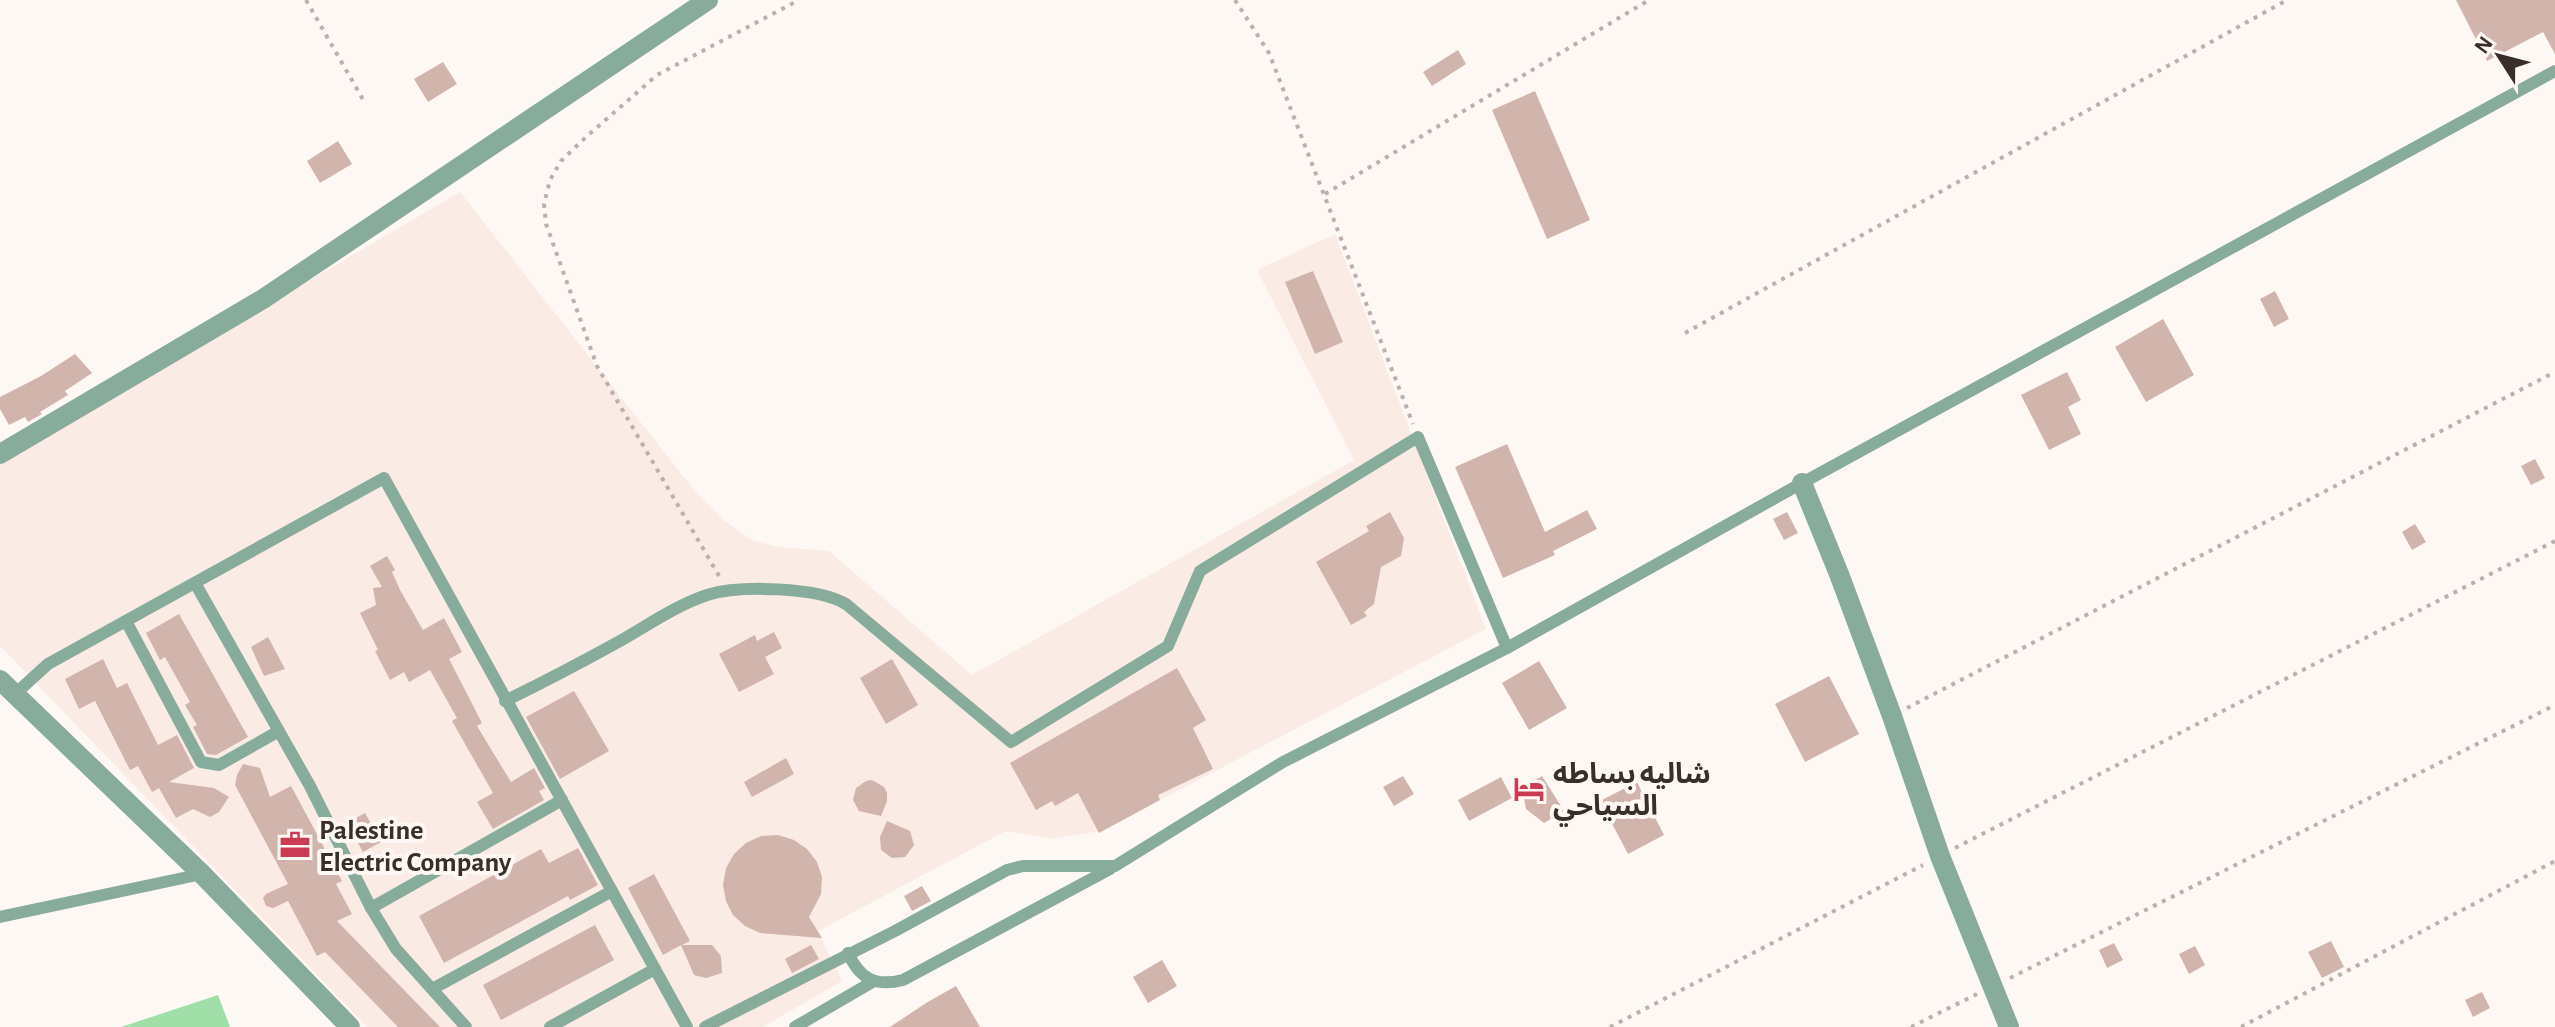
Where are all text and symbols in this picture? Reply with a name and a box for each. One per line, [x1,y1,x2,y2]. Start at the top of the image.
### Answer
north arrow [2459,16,2539,96]
text: N [2470,32,2497,57]
place label: شاليه بساطه السياحي [1553,761,1711,827]
hotel icon: شاليه بساطه السياحي [1512,772,1546,806]
place label: Palestine Electric Company [319,817,512,877]
office icon: Palestine Electric Company [278,828,312,862]

